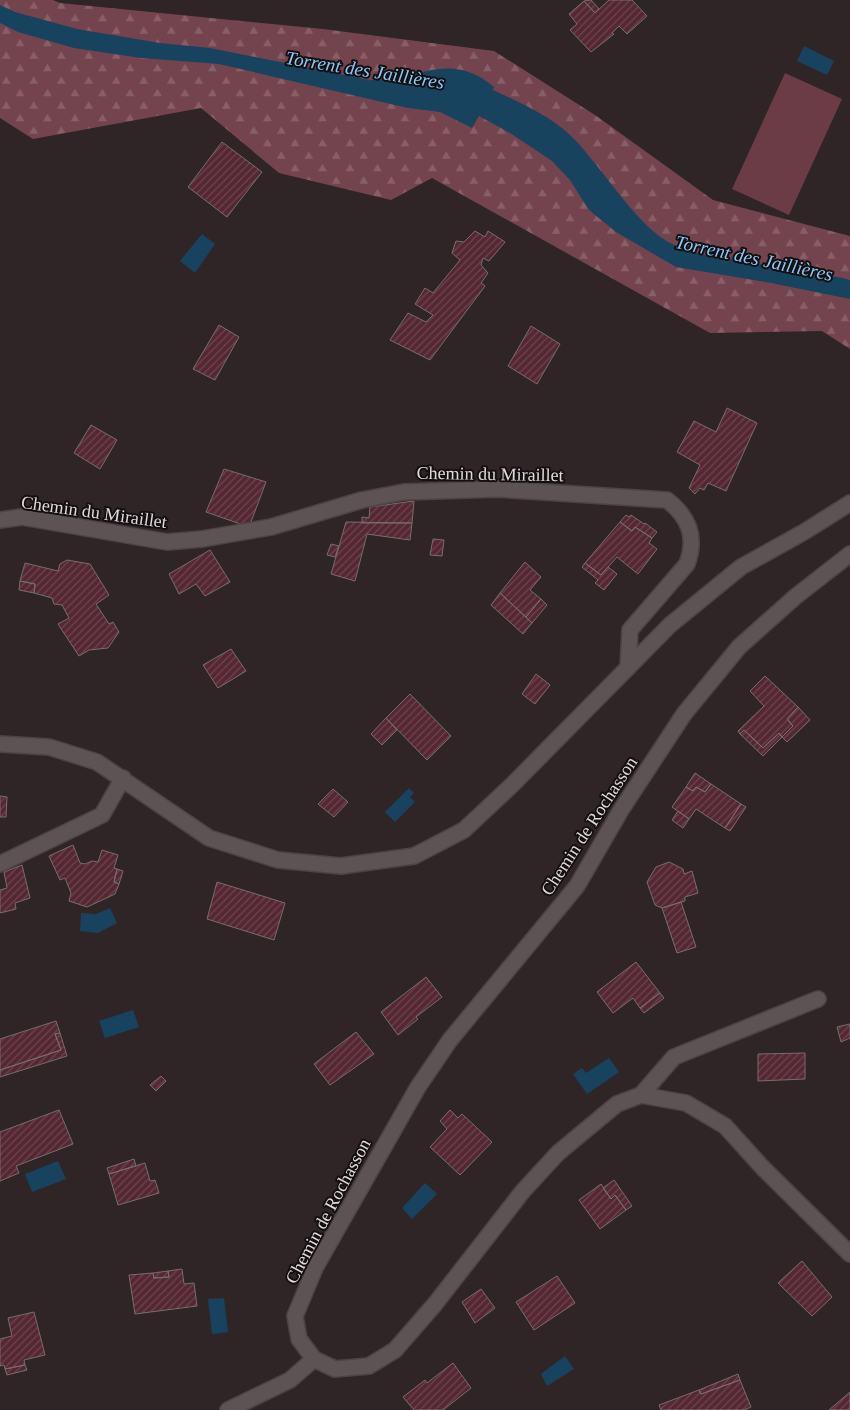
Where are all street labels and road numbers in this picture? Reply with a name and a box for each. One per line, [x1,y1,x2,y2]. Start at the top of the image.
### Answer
street label: Chemin du Miraillet [416,463,564,485]
street label: Chemin du Miraillet [20,492,168,532]
street label: Chemin de Rochasson [537,753,641,899]
street label: Chemin de Rochasson [281,1135,375,1287]

